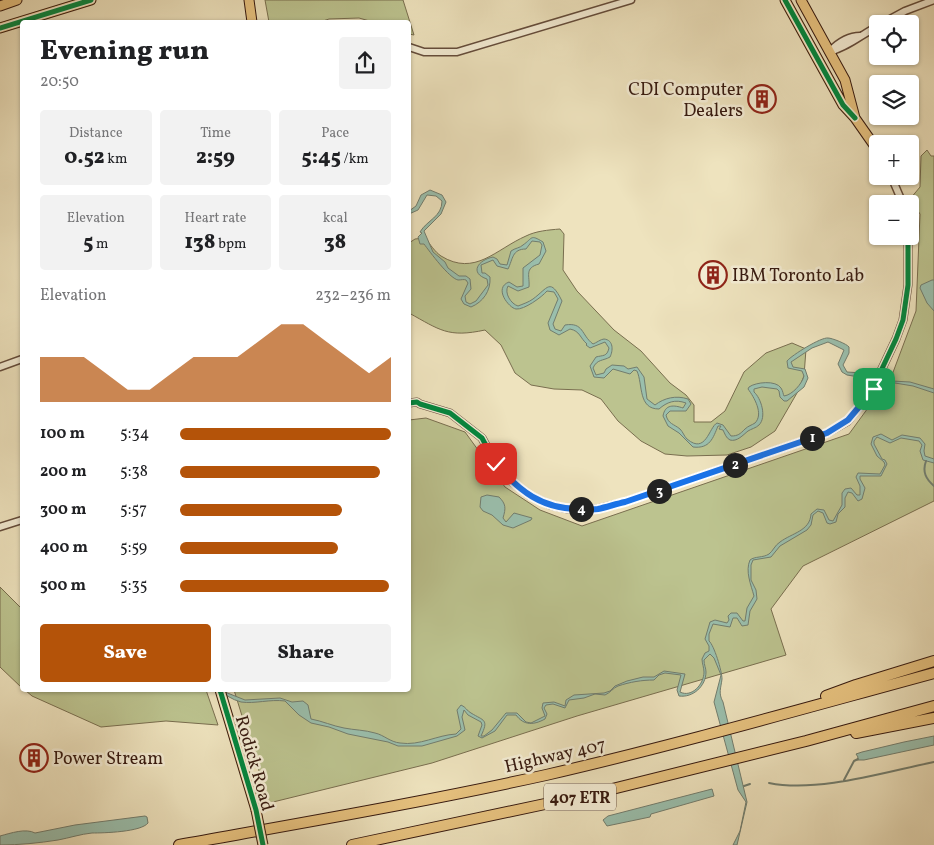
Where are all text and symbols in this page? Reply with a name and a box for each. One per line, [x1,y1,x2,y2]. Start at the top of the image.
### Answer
map controls [869,15,919,245]
button: locate [869,15,919,65]
text: Evening run [40,32,209,71]
button: share [339,37,391,89]
text: 20:50 [40,71,79,93]
button: layers [869,75,919,125]
place label: CDI Computer Dealers [628,78,743,124]
building icon: CDI Computer Dealers [747,84,777,114]
text: Distance [69,124,123,143]
text: Time [200,124,231,143]
text: Pace [321,124,349,143]
button: + [869,135,919,185]
text: 0.52 [64,143,105,172]
text: 2:59 [196,143,235,172]
text: 5:45 [302,143,341,172]
text: km [105,150,127,169]
text: /km [341,150,369,169]
button: − [869,195,919,245]
text: Elevation [67,209,125,228]
text: Heart rate [185,209,246,228]
text: kcal [323,209,348,228]
text: 5 [83,228,93,257]
text: 138 [185,228,216,257]
text: 38 [324,228,346,257]
text: m [93,235,108,254]
text: bpm [216,235,246,254]
building icon: IBM Toronto Lab [698,260,728,290]
place label: IBM Toronto Lab [732,264,864,289]
text: Elevation [40,285,107,307]
text: 232–236 m [315,285,391,307]
pin [853,368,895,410]
icon: arrive [860,375,888,403]
text: 100 m [40,423,85,445]
text: 5:34 [120,423,149,445]
pin: 1 [800,426,824,450]
text: 1 [810,429,815,448]
pin [475,443,517,485]
icon: check [482,450,510,478]
pin: 2 [722,452,748,478]
text: 2 [732,456,739,475]
text: 200 m [40,461,87,483]
text: 5:38 [120,461,148,483]
pin: 3 [646,478,672,504]
text: 3 [656,482,663,501]
pin: 4 [568,496,594,522]
text: 300 m [40,499,86,521]
text: 5:57 [120,499,147,521]
text: 4 [577,500,586,519]
text: 400 m [40,537,88,559]
text: 5:59 [120,537,147,559]
text: 500 m [40,575,86,597]
text: 5:35 [120,575,147,597]
button: Save [40,624,211,682]
button: Share [221,624,391,682]
street label: Rodick Road [228,713,279,814]
street label: Highway 407 [502,733,608,780]
building icon: Power Stream [19,743,49,773]
place label: Power Stream [53,747,163,772]
road number: 407 ETR [544,784,616,810]

